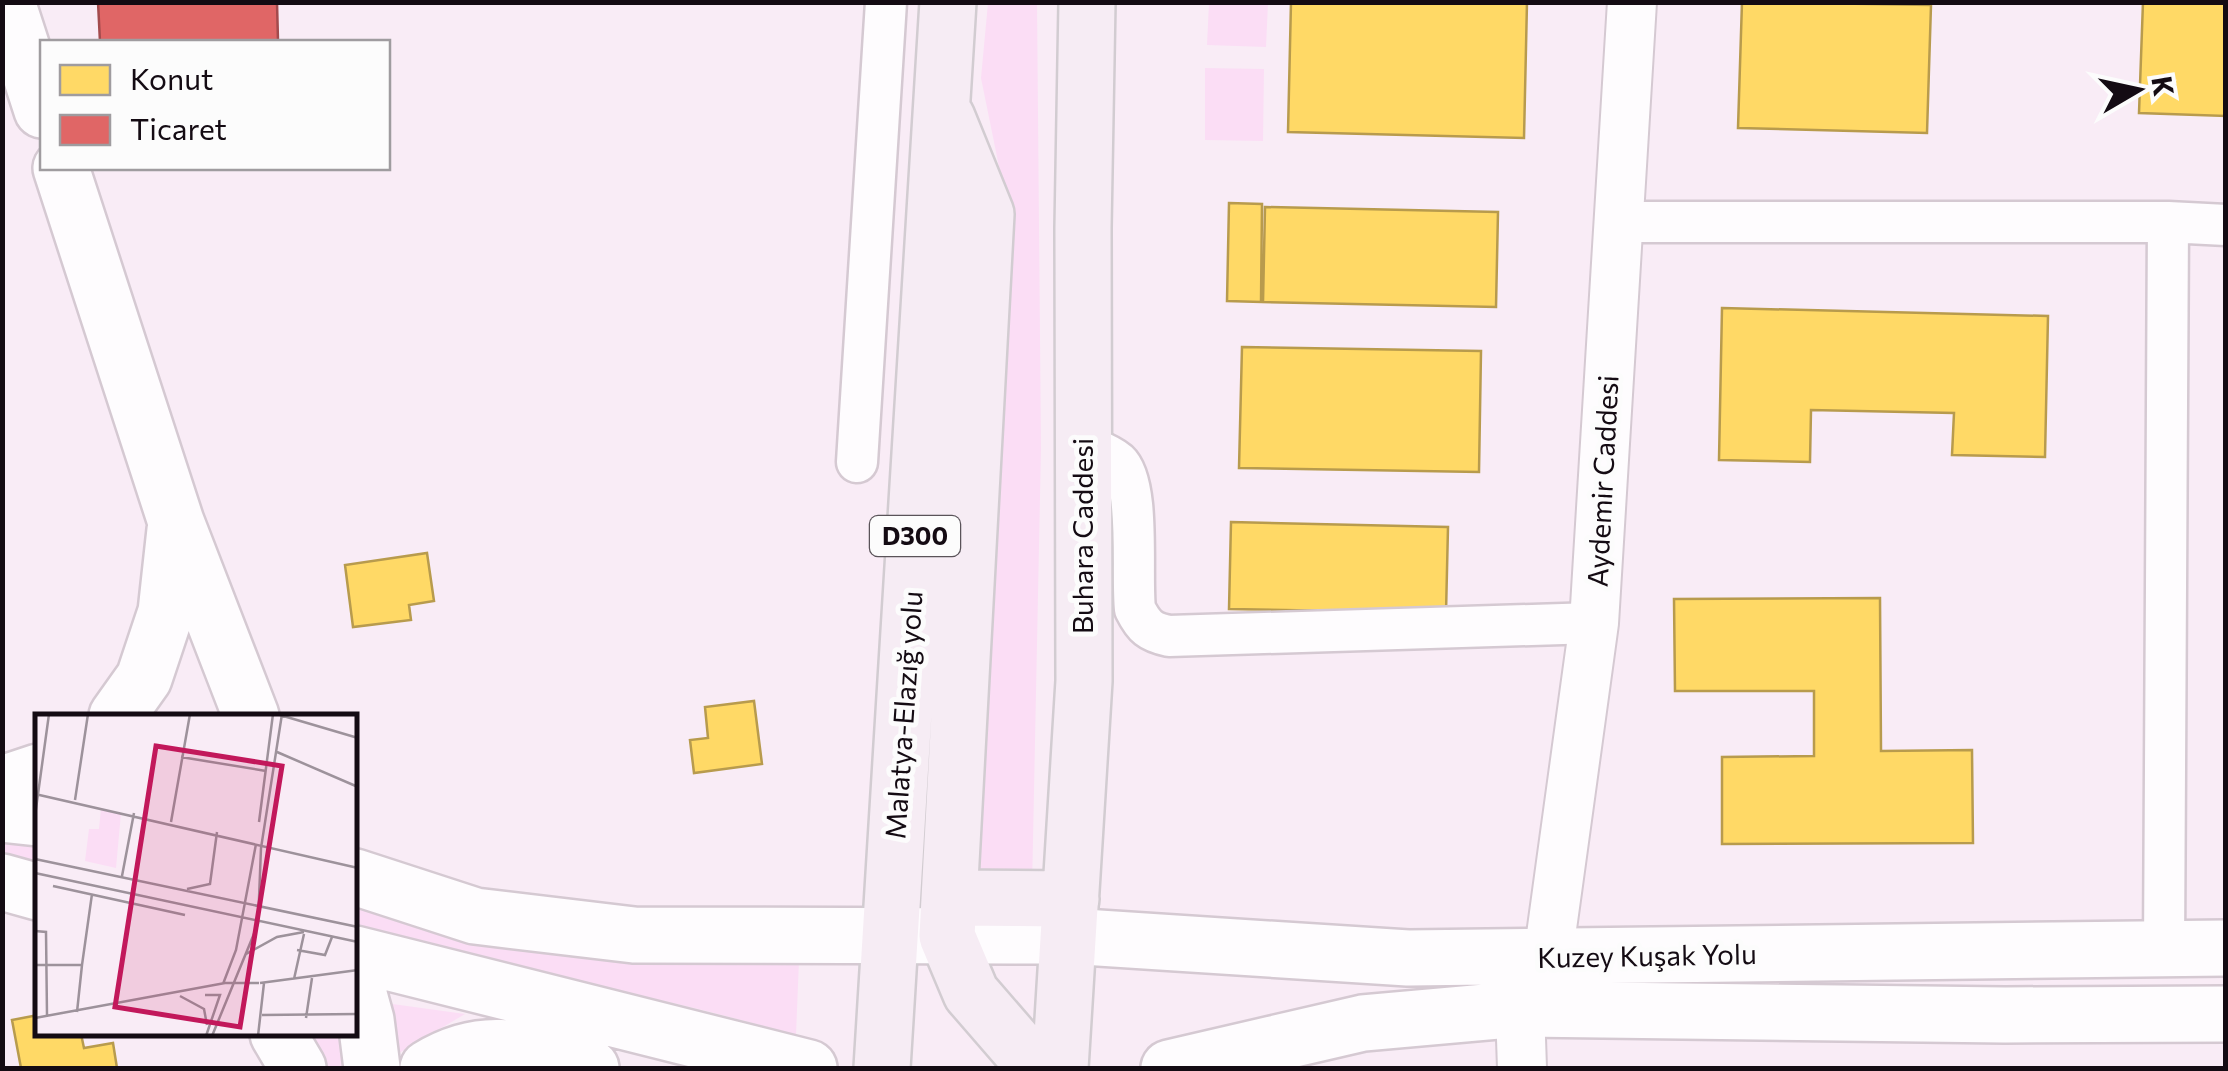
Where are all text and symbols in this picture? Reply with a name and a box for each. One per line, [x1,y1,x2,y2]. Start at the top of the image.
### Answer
legend [40,40,390,170]
north arrow [2088,40,2188,140]
text: Konut [130,59,213,96]
text: K [2145,74,2182,99]
text: Ticaret [130,109,227,146]
street label: Aydemir Caddesi [1579,374,1625,588]
street label: Buhara Caddesi [1065,438,1099,634]
road number: D300 [870,516,960,556]
street label: Malatya-Elazığ yolu [877,590,929,840]
inset map [35,714,358,1036]
street label: Kuzey Kuşak Yolu [1537,936,1757,974]

